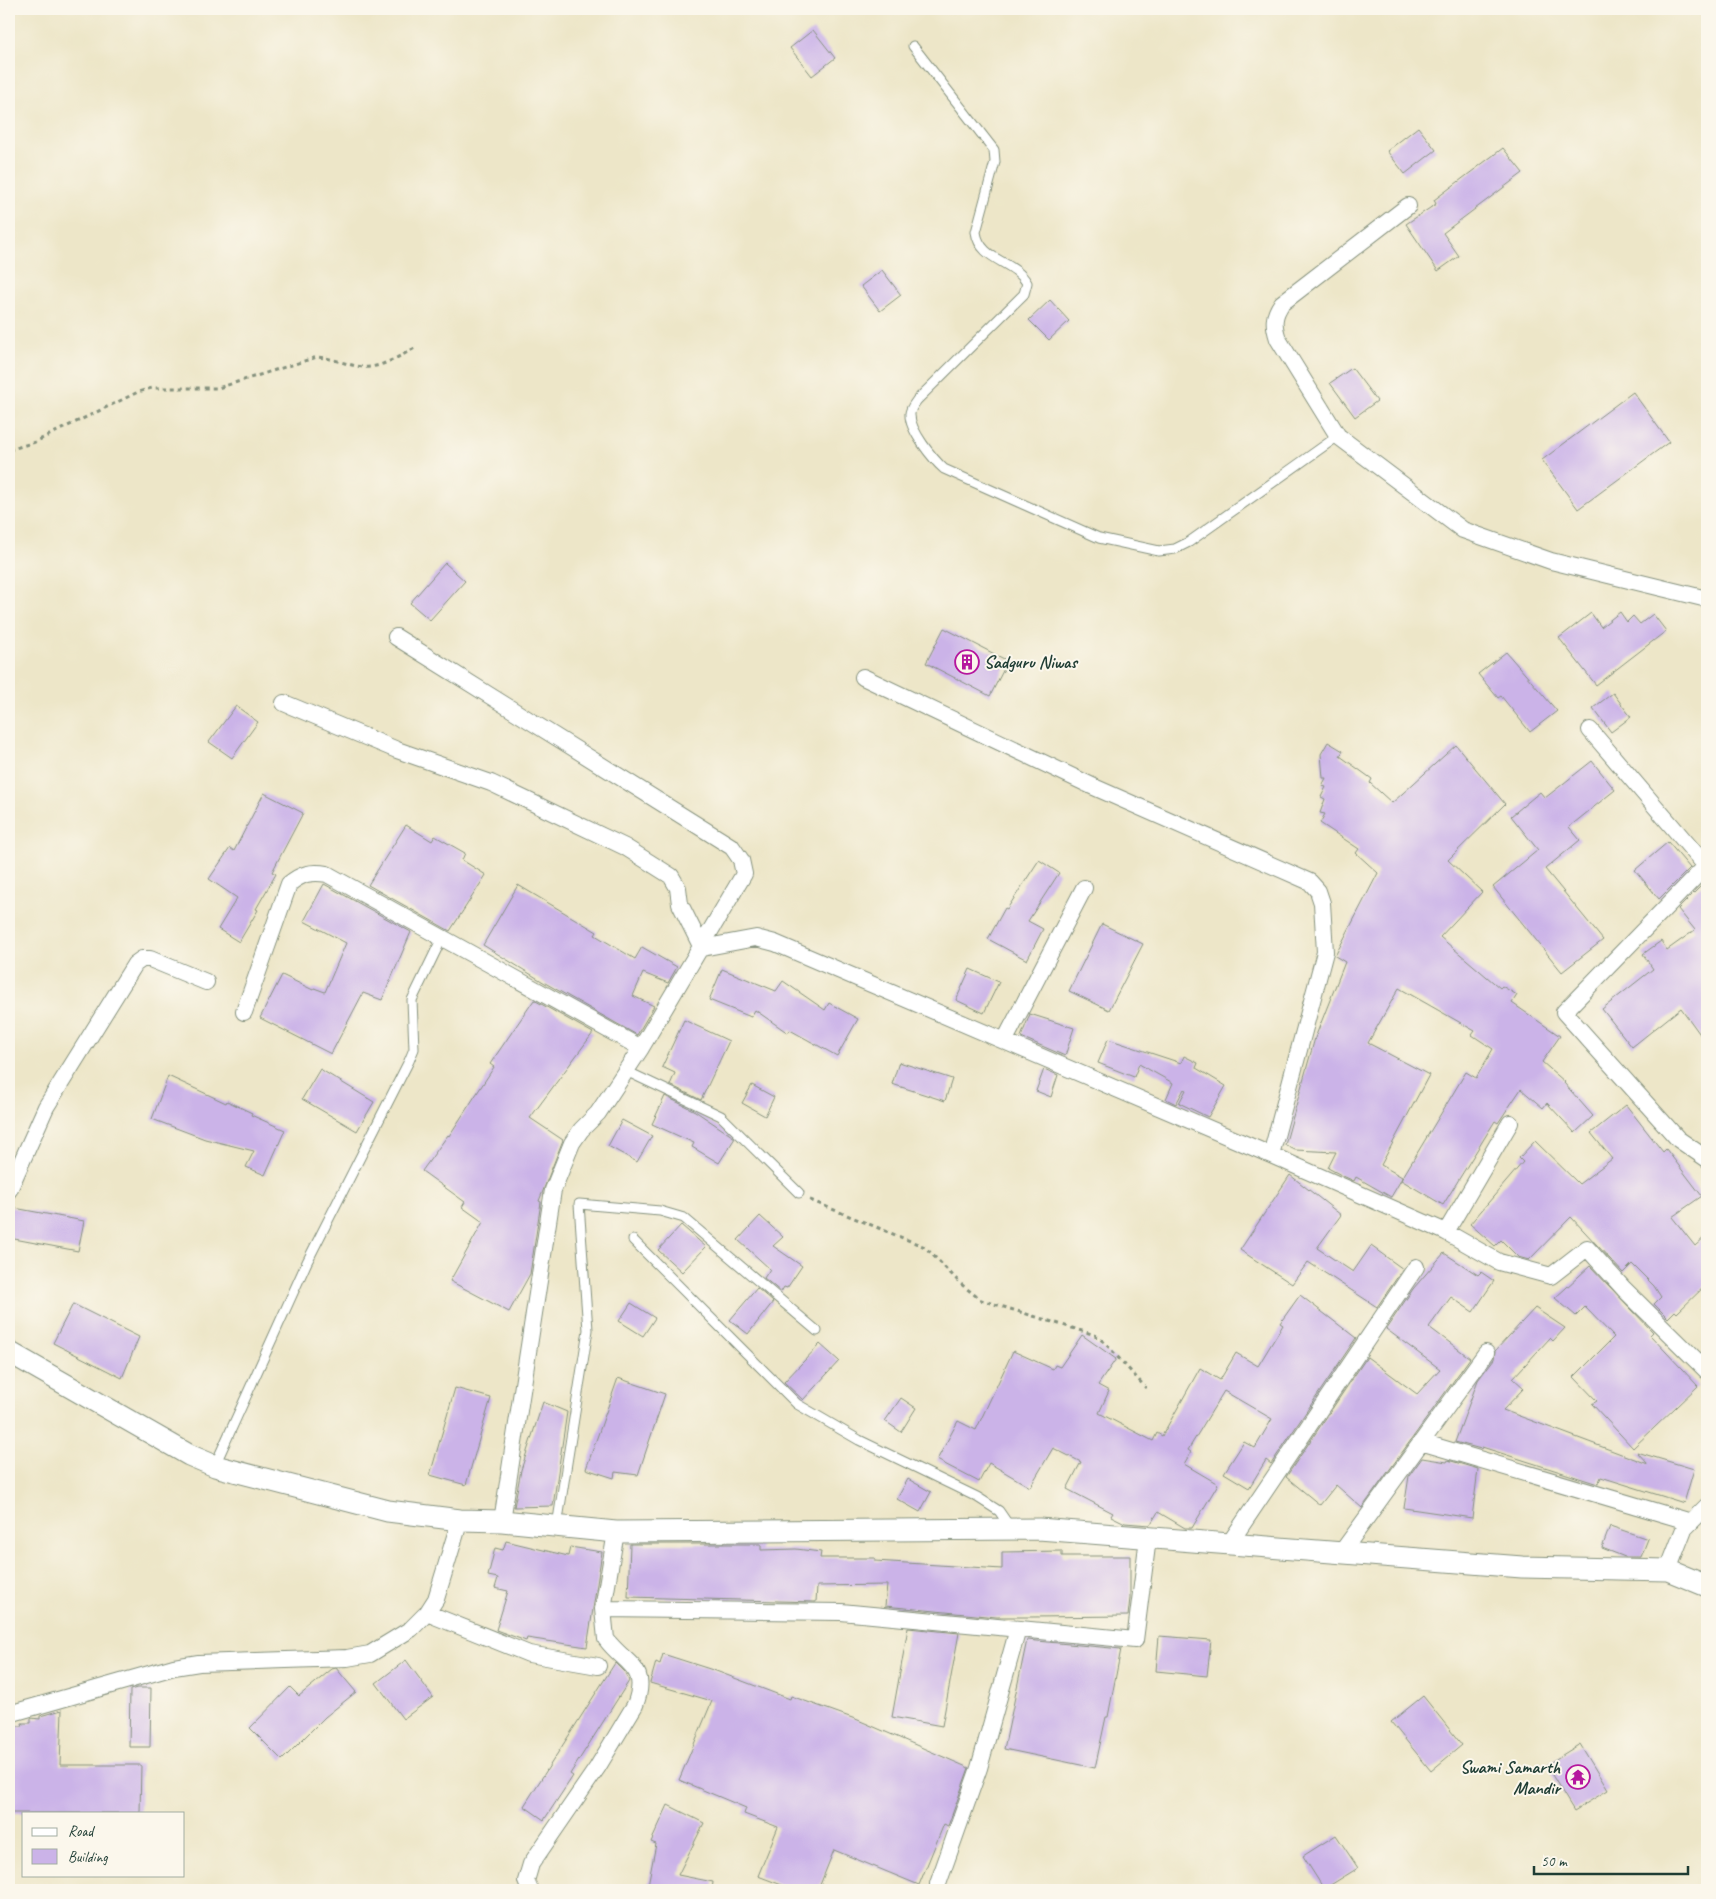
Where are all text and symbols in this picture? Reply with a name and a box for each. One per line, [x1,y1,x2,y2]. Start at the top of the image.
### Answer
building icon: Sadguru Niwas [954,649,980,675]
place label: Sadguru Niwas [984,651,1078,673]
place label: Swami Samarth Mandir [1460,1756,1563,1799]
temple icon: Swami Samarth Mandir [1565,1764,1591,1790]
legend [22,1812,185,1876]
text: Road [68,1822,95,1841]
scale bar [1534,1844,1687,1876]
text: Building [68,1848,108,1867]
text: 50 m [1541,1852,1568,1871]

